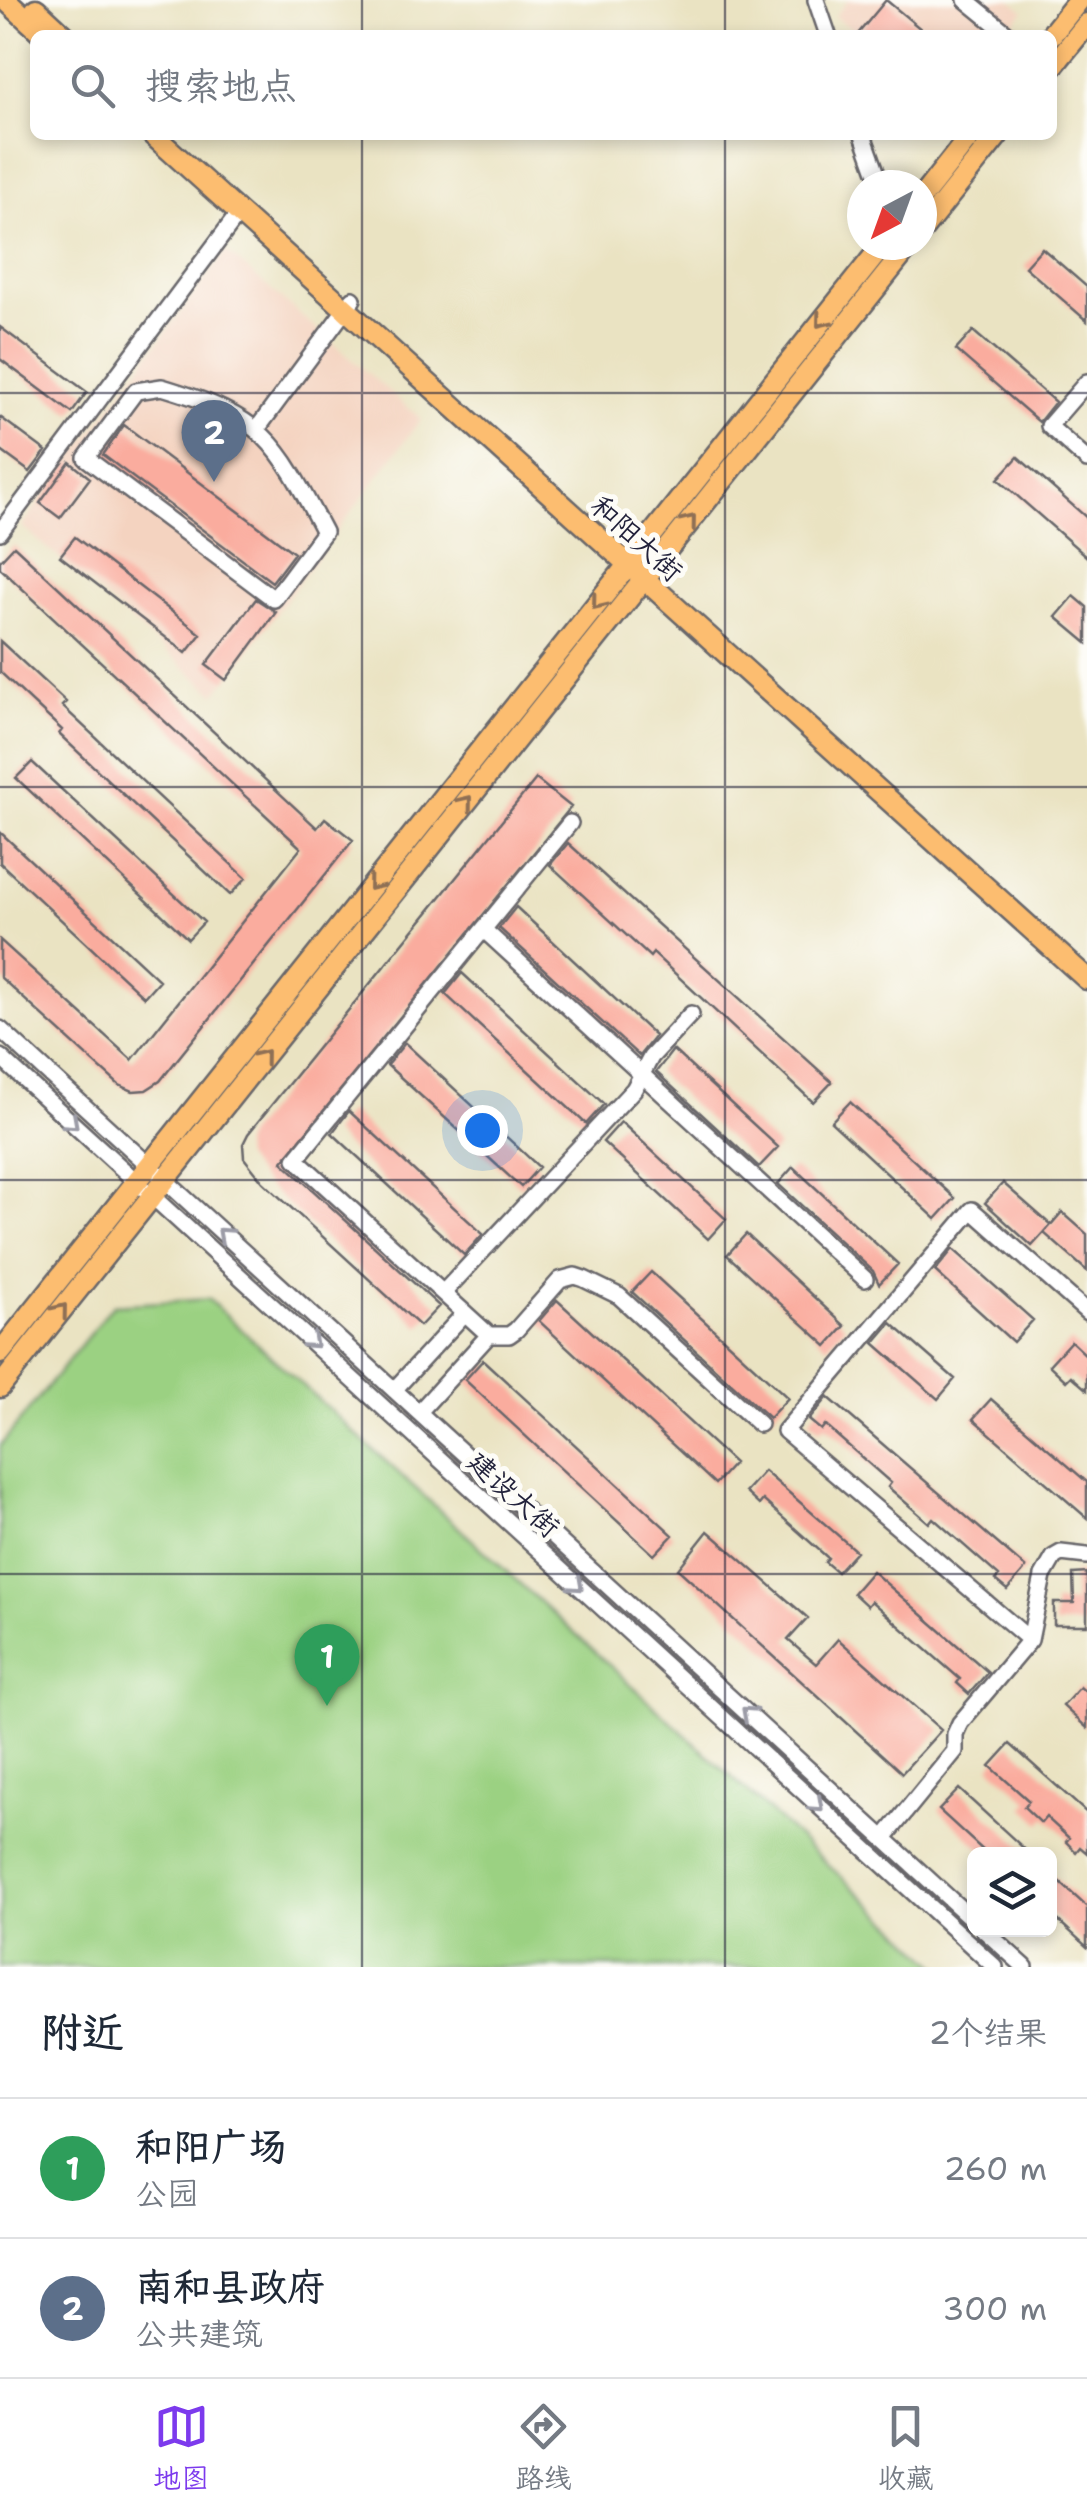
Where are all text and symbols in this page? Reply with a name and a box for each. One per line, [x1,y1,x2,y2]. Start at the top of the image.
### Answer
search box [30,30,1057,140]
icon: search [65,58,120,113]
text: 搜索地点 [145,60,297,111]
north arrow [847,170,937,260]
one-way arrow [817,310,834,328]
pin: 2 [182,400,246,482]
street label: 和阳大街 [583,486,691,590]
one-way arrow [678,514,696,532]
one-way arrow [592,591,610,609]
one-way arrow [454,795,472,813]
one-way arrow [368,873,385,891]
one-way arrow [252,1050,269,1068]
your location [457,1105,508,1156]
one-way arrow [60,1111,79,1129]
one-way arrow [217,1228,236,1246]
one-way arrow [49,1304,67,1322]
one-way arrow [300,1330,319,1348]
street label: 建设大街 [460,1442,568,1546]
one-way arrow [565,1573,584,1591]
pin: 1 [294,1624,360,1706]
one-way arrow [741,1707,760,1725]
one-way arrow [805,1793,824,1811]
map controls [967,1847,1057,1937]
button: layers [967,1847,1057,1937]
text: 附近 [40,2004,124,2060]
text: 2个结果 [929,2011,1047,2054]
text: 和阳广场 [135,2121,287,2172]
text: 1 [65,2147,80,2190]
text: 260 m [944,2147,1047,2190]
text: 公园 [135,2172,199,2215]
text: 南和县政府 [135,2261,325,2312]
text: 2 [61,2287,84,2330]
text: 300 m [942,2287,1047,2330]
text: 公共建筑 [135,2312,263,2355]
tab: 地图 [153,2399,209,2497]
tab: 路线 [515,2399,572,2497]
tab: 收藏 [878,2399,934,2497]

